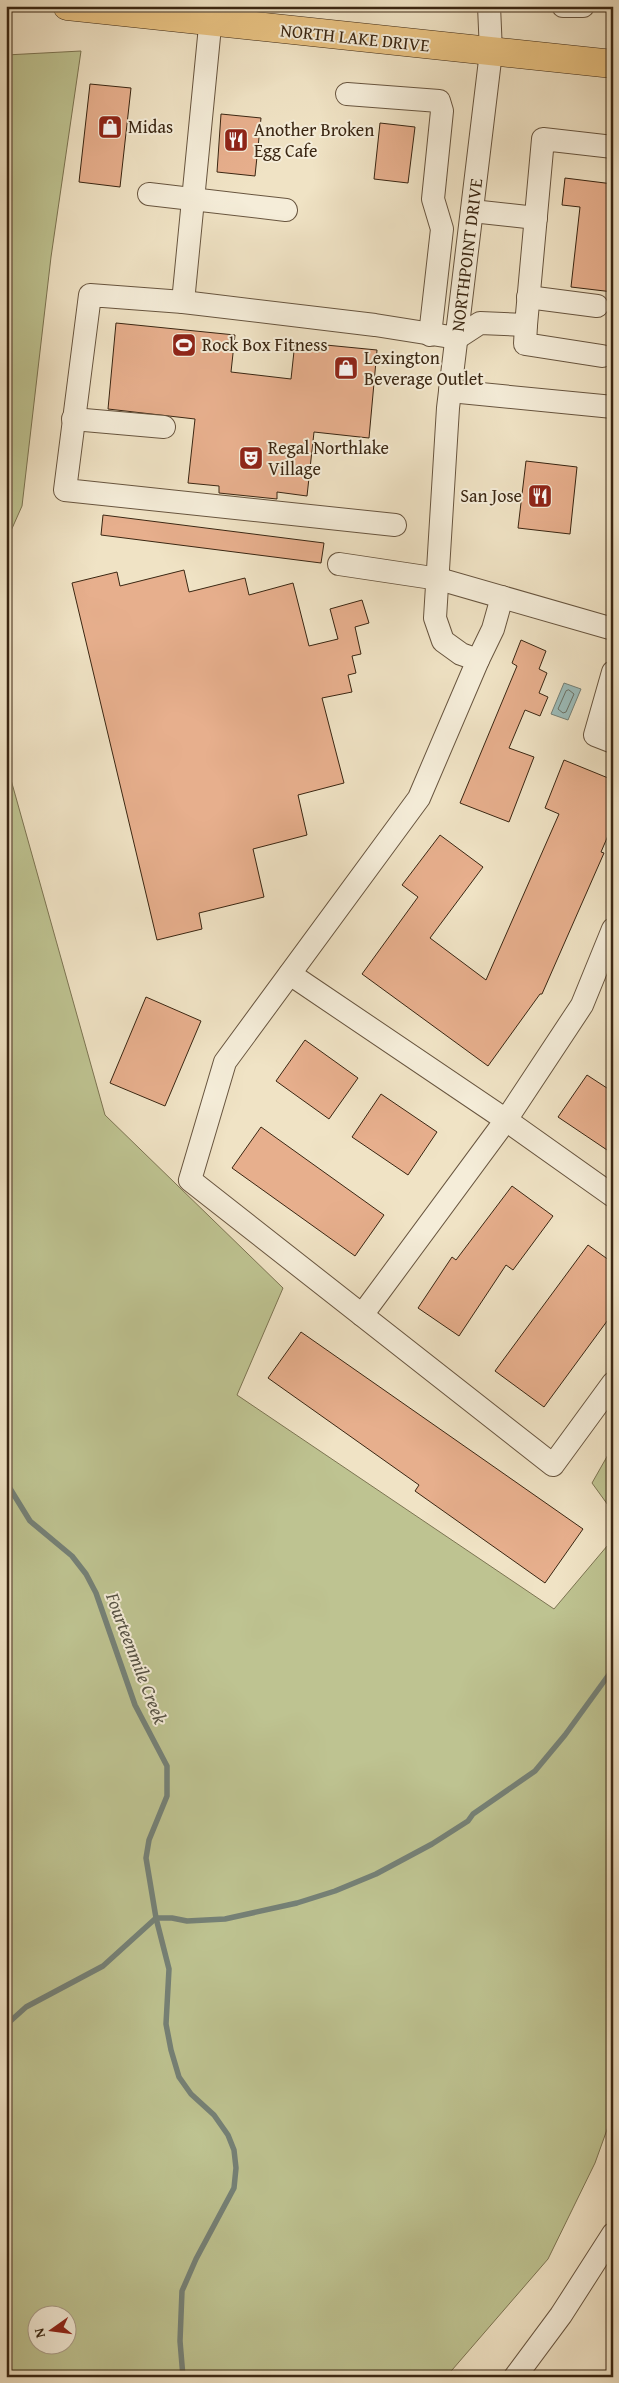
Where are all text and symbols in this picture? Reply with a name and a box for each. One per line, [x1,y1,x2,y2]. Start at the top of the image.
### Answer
street label: NORTH LAKE DRIVE [279,16,431,59]
place label: Midas [128,113,173,140]
shop icon: Midas [97,114,123,140]
place label: Another Broken Egg Cafe [254,116,374,164]
restaurant icon: Another Broken Egg Cafe [223,127,249,153]
street label: NORTHPOINT DRIVE [444,177,489,333]
place label: Rock Box Fitness [202,331,328,358]
sports icon: Rock Box Fitness [171,332,197,358]
place label: Lexington Beverage Outlet [364,344,484,392]
shop icon: Lexington Beverage Outlet [333,355,359,381]
place label: Regal Northlake Village [268,434,389,482]
theatre icon: Regal Northlake Village [238,445,264,471]
place label: San Jose [460,482,522,509]
restaurant icon: San Jose [527,483,553,509]
water label: Fourteenmile Creek [99,1587,175,1728]
north arrow [28,2306,78,2356]
text: N [28,2326,50,2340]

